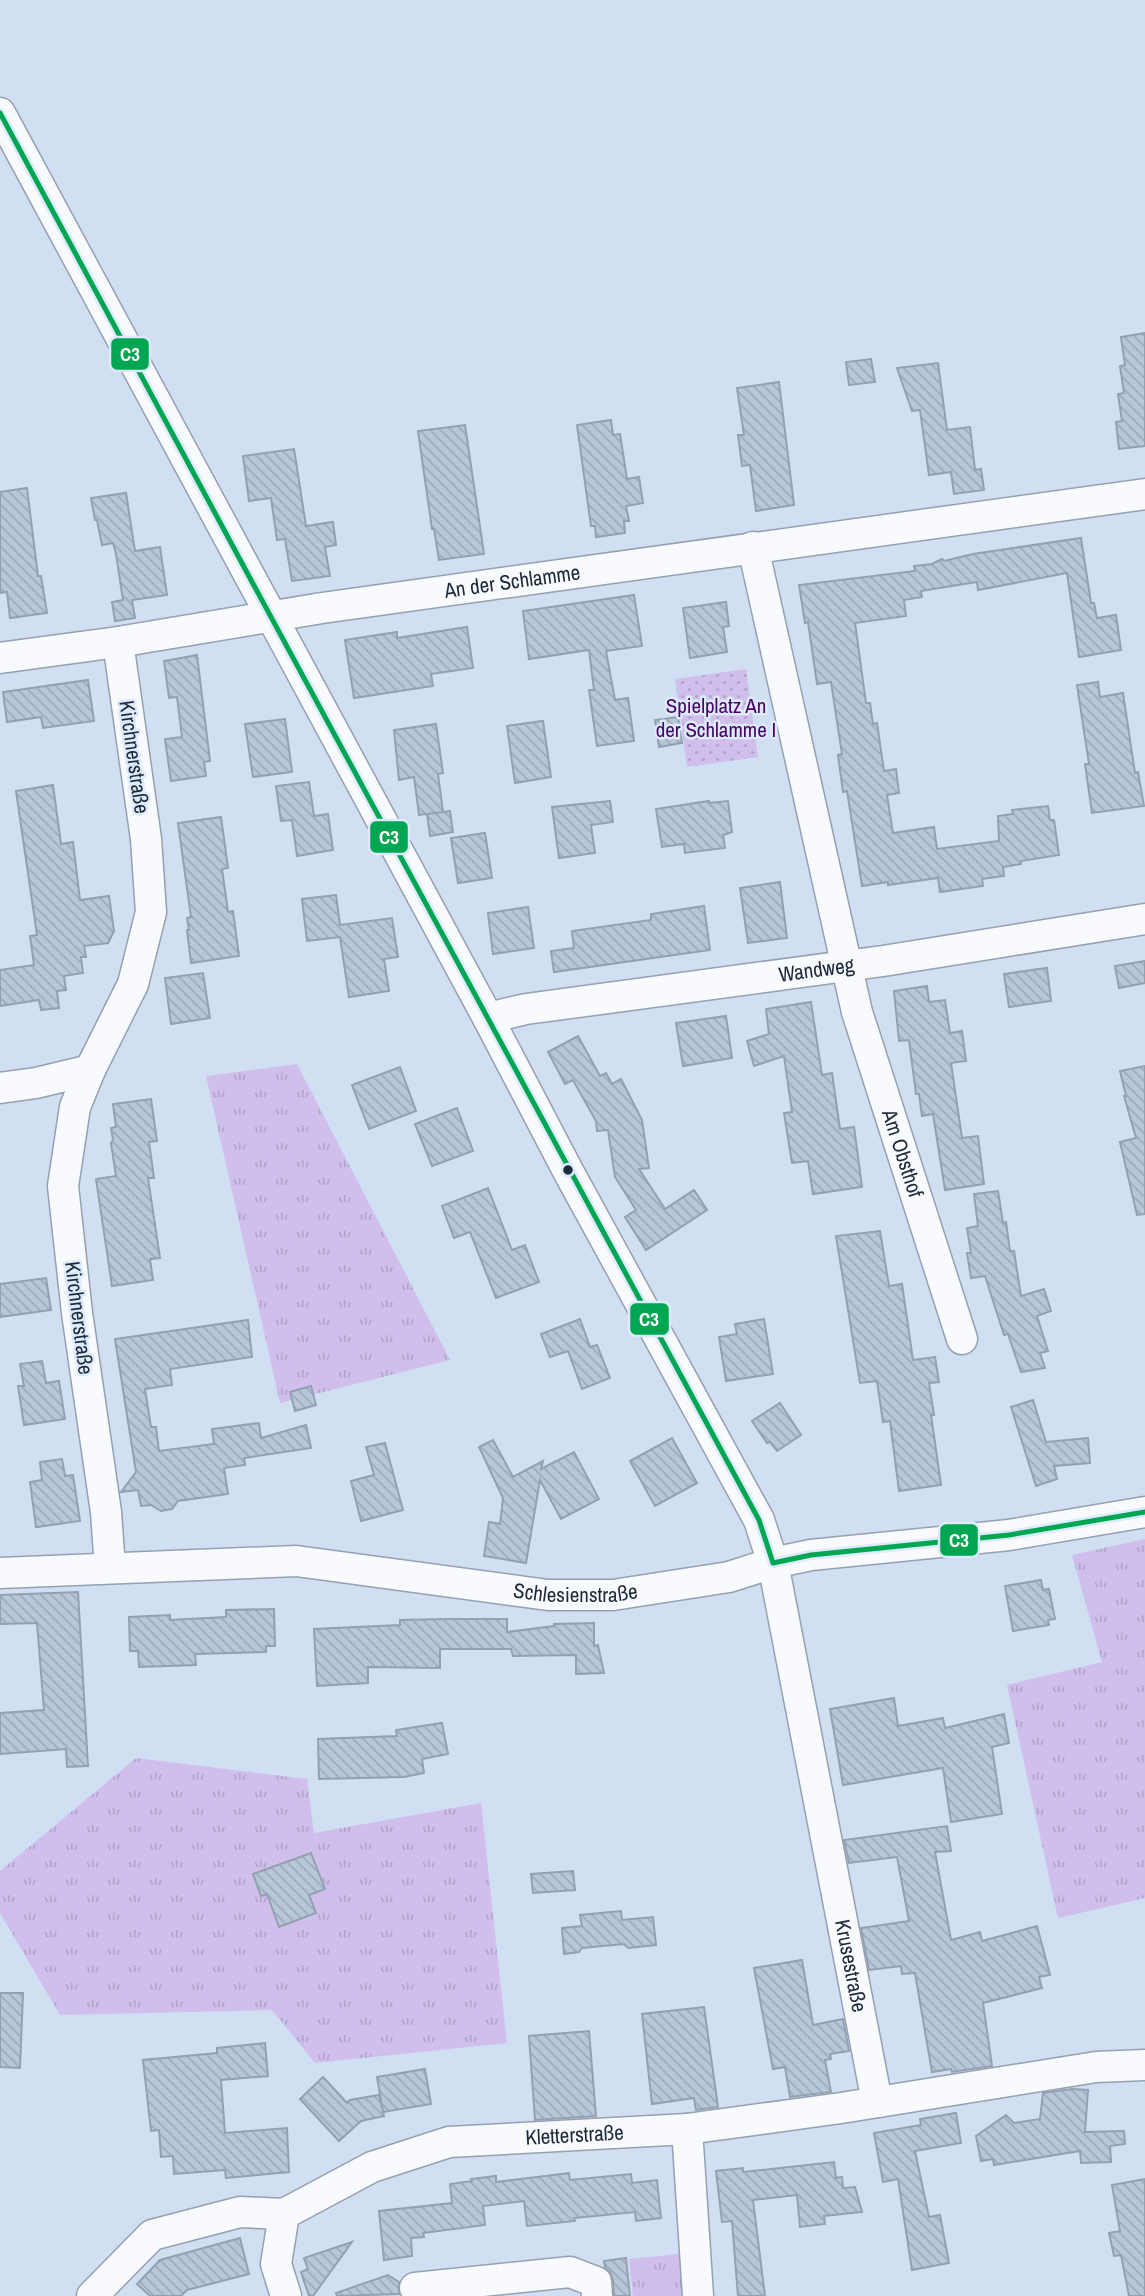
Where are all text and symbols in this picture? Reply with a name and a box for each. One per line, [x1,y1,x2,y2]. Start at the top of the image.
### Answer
line badge: C3 [110,337,150,371]
text: C3 [120,341,140,367]
street label: An der Schlamme [441,557,582,605]
park label: Spielplatz An der Schlamme I [656,691,776,744]
street label: Kirchnerstraße [112,699,157,815]
line badge: C3 [369,820,409,854]
text: C3 [379,824,399,850]
street label: Wandweg [777,950,856,989]
street label: Am Obsthof [875,1105,931,1201]
unlabelled marker [561,1163,575,1177]
street label: Kirchnerstraße [58,1260,101,1376]
line badge: C3 [629,1302,670,1336]
text: C3 [639,1306,659,1332]
line badge: C3 [939,1523,979,1557]
text: C3 [949,1527,969,1553]
street label: Schlesienstraße [512,1575,640,1609]
street label: Krusestraße [828,1917,874,2014]
street label: Kletterstraße [524,2117,625,2152]

